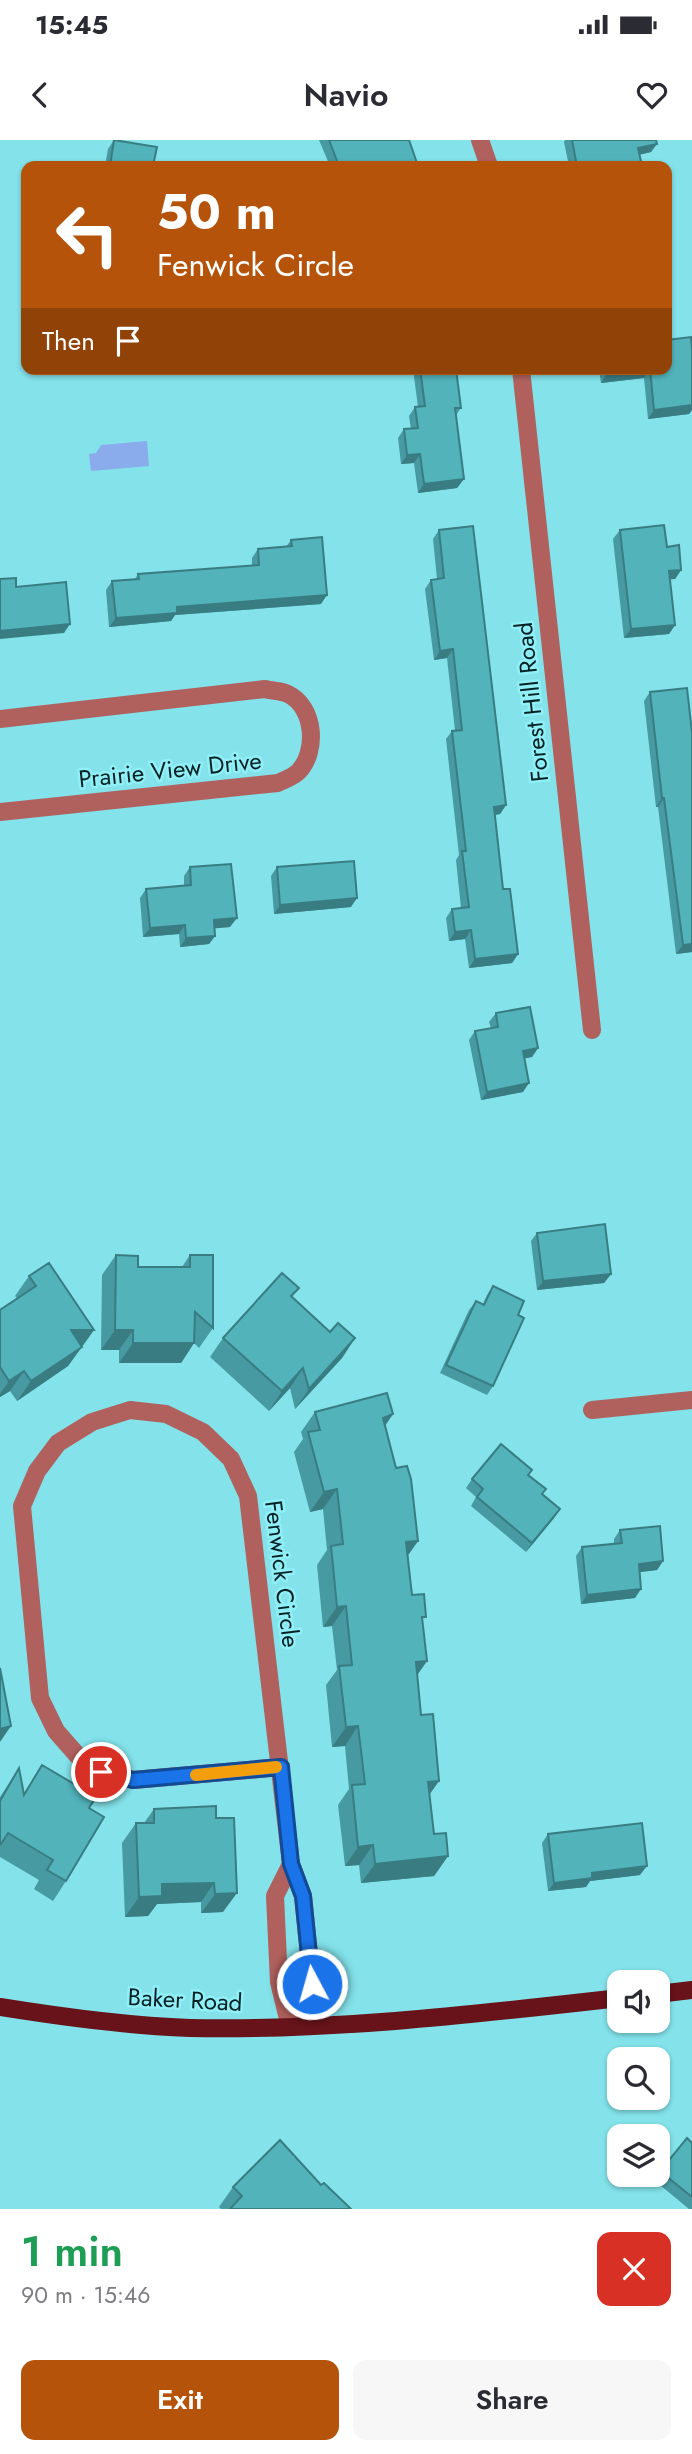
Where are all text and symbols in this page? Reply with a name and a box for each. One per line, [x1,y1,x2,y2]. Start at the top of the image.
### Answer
text: 15:45 [35,6,108,44]
text: Navio [304,72,388,118]
icon: back [21,76,59,114]
icon: heart [633,76,671,114]
text: 50 m [157,177,276,247]
icon: left [42,189,133,280]
text: Fenwick Circle [157,242,354,288]
text: Then [42,322,95,360]
icon: arrive [109,322,147,360]
street label: Forest Hill Road [506,620,557,784]
street label: Prairie View Drive [77,742,263,797]
street label: Fenwick Circle [256,1498,309,1649]
pin [71,1742,131,1802]
icon: arrive [82,1753,120,1791]
position arrow [275,1947,349,2021]
map controls [607,1970,670,2187]
button: sound [607,1970,670,2033]
street label: Baker Road [127,1979,243,2020]
button: search [607,2047,670,2110]
button: layers [607,2124,670,2187]
text: 1 min [21,2221,123,2282]
button: close [597,2232,671,2306]
text: 90 m · 15:46 [21,2278,150,2312]
button: Exit [21,2360,339,2440]
button: Share [353,2360,671,2440]

